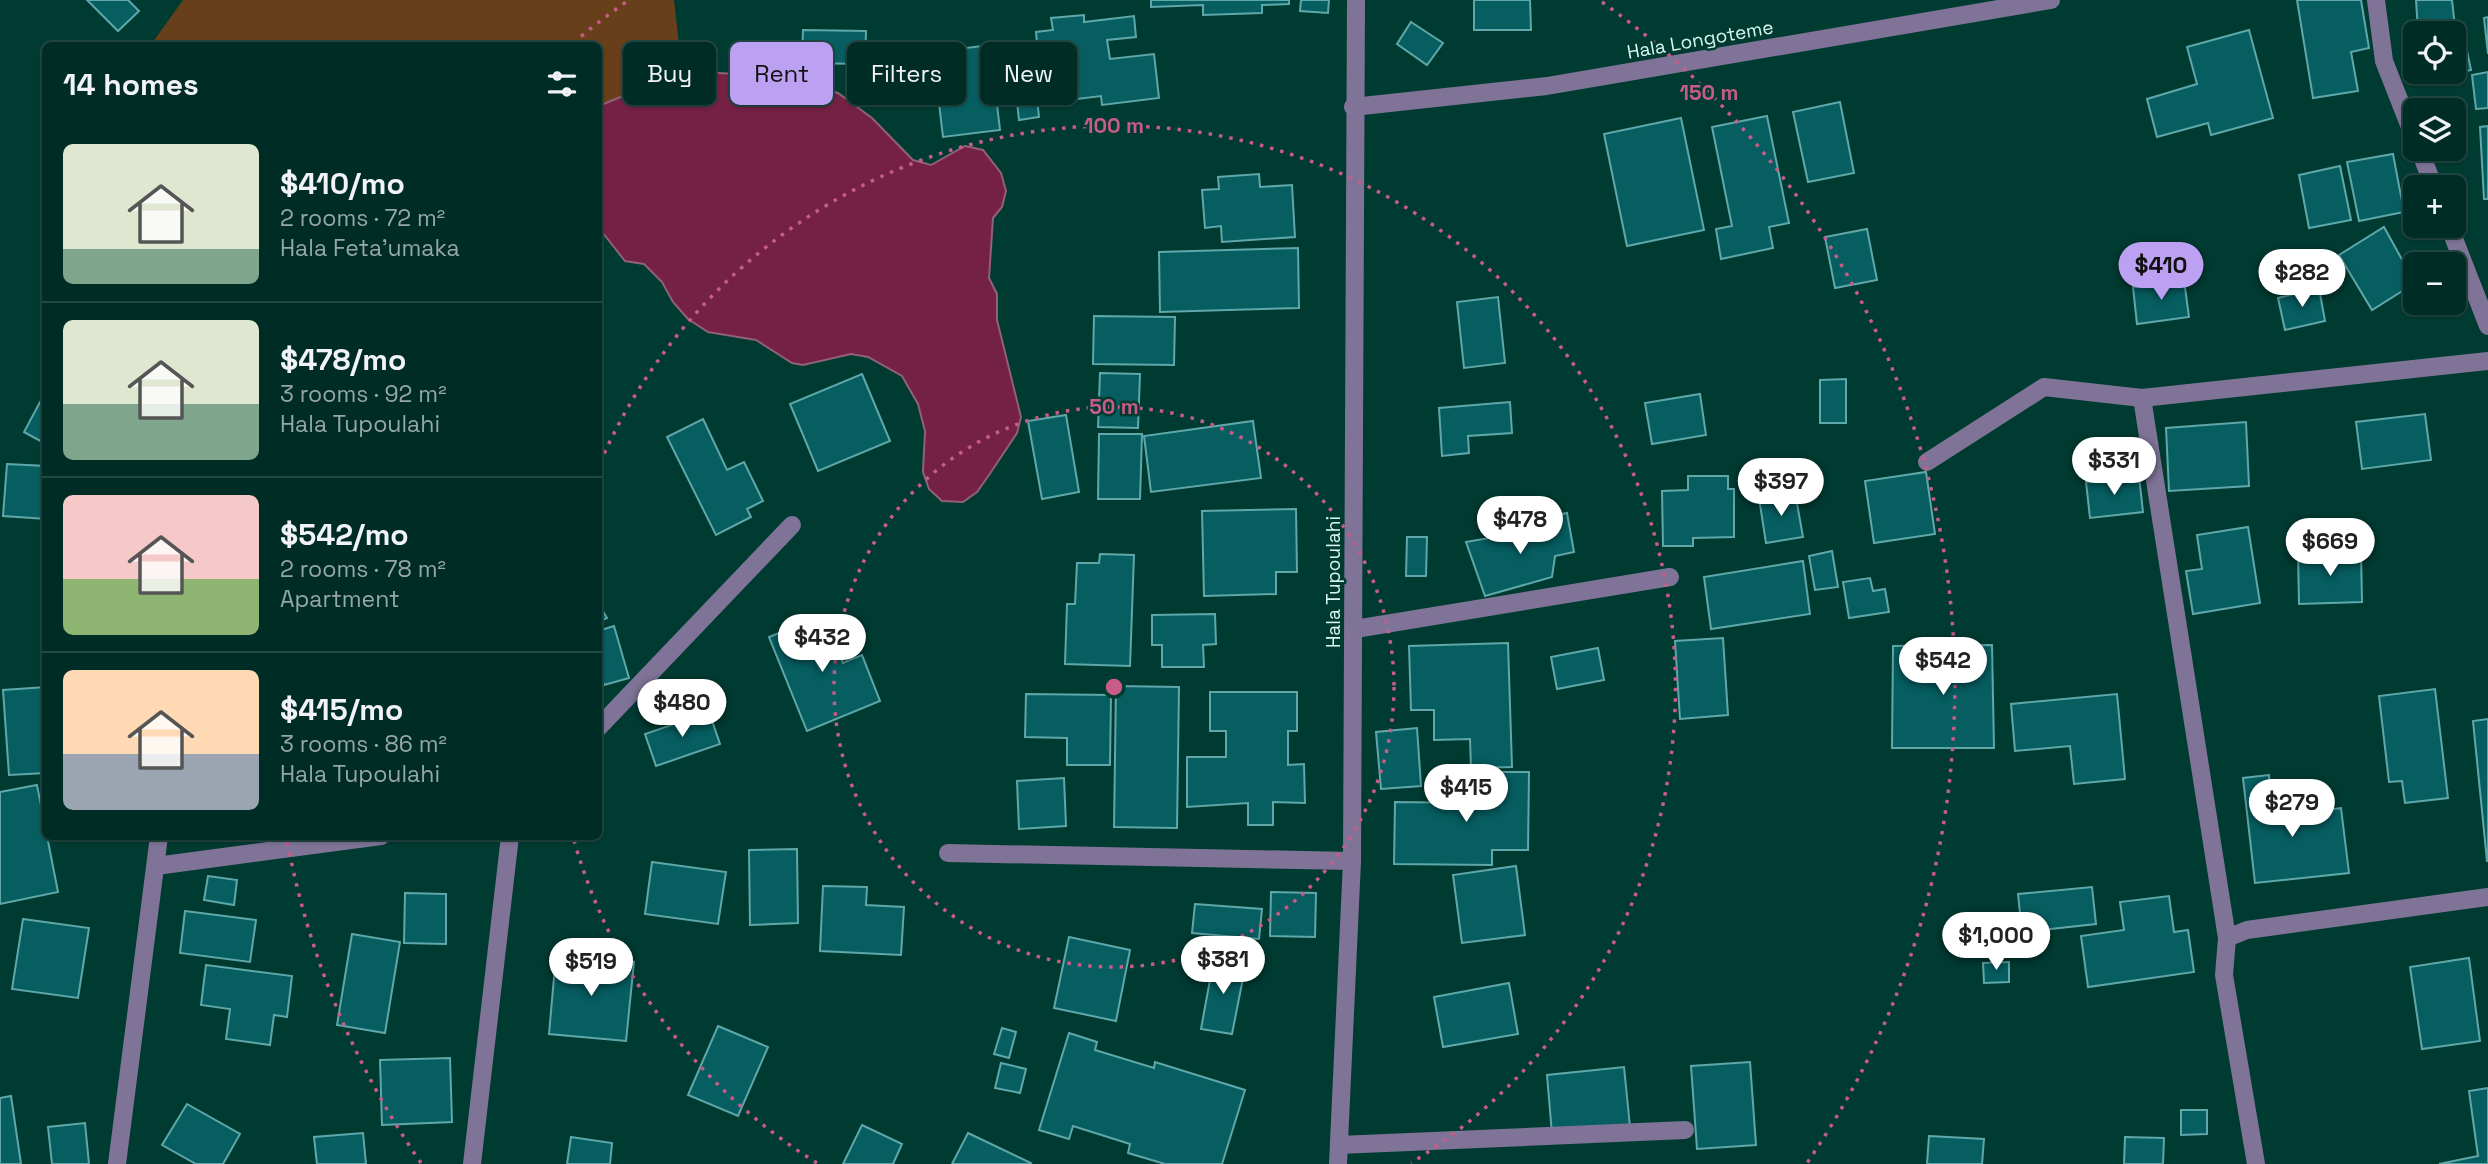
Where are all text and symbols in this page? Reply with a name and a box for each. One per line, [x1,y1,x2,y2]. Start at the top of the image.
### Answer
street label: Hala Longoteme [1625,14,1775,65]
map controls [2403,21,2466,315]
button: locate [2403,21,2466,84]
chip: Buy [623,42,716,105]
chip: Rent [730,42,833,105]
chip: Filters [847,42,966,105]
chip: New [980,42,1077,105]
text: 14 homes [63,65,199,104]
icon: filters [543,65,581,103]
text: 150 m [1680,79,1738,106]
button: layers [2403,98,2466,161]
text: 100 m [1084,112,1144,139]
text: $410/mo [280,164,405,203]
icon: home [119,172,203,256]
button: + [2403,175,2466,238]
text: 2 rooms · 72 m² [280,203,445,233]
text: Hala Feta'umaka [280,233,460,263]
pin: $410 [2120,243,2202,302]
text: $410 [2135,250,2188,280]
pin: $282 [2261,250,2343,309]
button: − [2403,252,2466,315]
text: $282 [2274,257,2330,287]
text: $478/mo [280,340,406,379]
icon: home [119,348,203,432]
text: 3 rooms · 92 m² [280,379,447,409]
text: 50 m [1089,393,1139,420]
text: Hala Tupoulahi [280,409,440,439]
pin: $331 [2073,438,2155,497]
text: $331 [2088,445,2140,475]
pin: $397 [1740,458,1822,518]
text: $397 [1754,466,1808,496]
pin: $478 [1479,496,1561,556]
text: $478 [1493,504,1547,534]
text: $542/mo [280,515,409,554]
street label: Hala Tupoulahi [1321,516,1346,648]
pin: $669 [2289,518,2371,578]
icon: home [119,523,203,607]
text: $669 [2302,526,2358,556]
text: 2 rooms · 78 m² [280,554,446,584]
text: Apartment [280,584,400,614]
pin: $432 [781,614,863,674]
text: $432 [794,622,850,652]
pin: $542 [1902,638,1984,697]
text: $542 [1915,645,1971,675]
centre of rings [1102,675,1126,699]
pin: $480 [641,680,723,739]
text: $480 [653,687,711,717]
text: $415/mo [280,690,403,729]
icon: home [119,698,203,782]
text: 3 rooms · 86 m² [280,729,447,759]
text: Hala Tupoulahi [280,759,440,789]
pin: $415 [1425,764,1507,824]
text: $415 [1440,772,1492,802]
pin: $279 [2251,780,2333,839]
text: $279 [2265,787,2319,817]
pin: $1,000 [1939,912,2053,972]
text: $1,000 [1958,920,2034,950]
pin: $381 [1182,936,1264,996]
pin: $519 [550,939,632,998]
text: $381 [1197,944,1249,974]
text: $519 [565,946,617,976]

